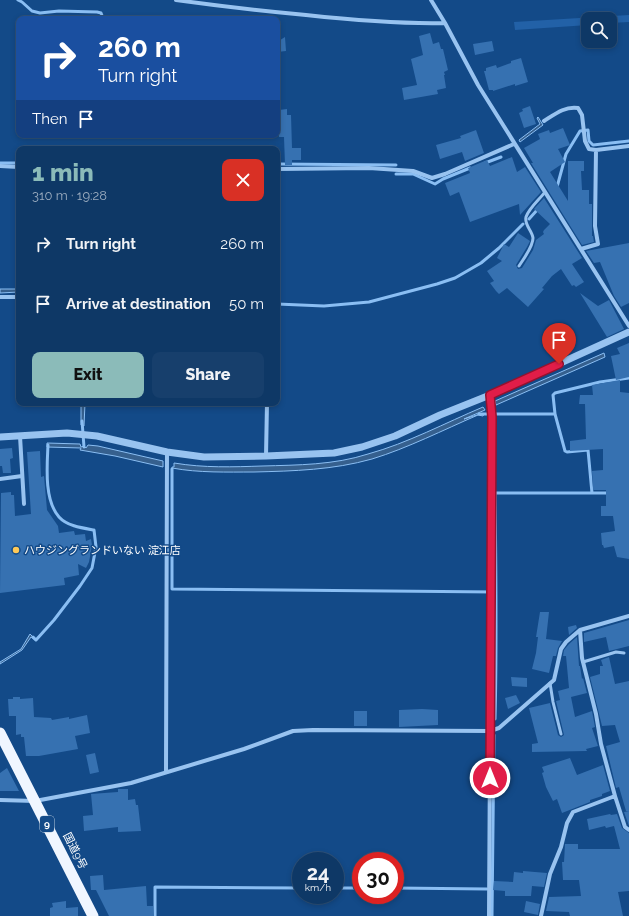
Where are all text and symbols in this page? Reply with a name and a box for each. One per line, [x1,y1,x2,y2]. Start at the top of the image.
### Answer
map controls [581,12,617,48]
button: search [581,12,617,48]
text: 260 m [98,31,181,64]
icon: right [32,32,84,84]
text: Turn right [98,65,177,86]
icon: arrive [75,108,97,130]
text: Then [32,110,67,128]
text: 1 min [32,158,94,187]
button: close [222,159,264,201]
text: 310 m · 19:28 [32,188,107,203]
icon: right [32,233,54,255]
text: Turn right [66,235,136,253]
text: 260 m [220,235,264,253]
icon: arrive [32,293,54,315]
text: Arrive at destination [66,295,211,313]
text: 50 m [229,295,264,313]
pin [542,323,576,364]
icon: arrive [548,329,570,351]
button: Exit [32,352,144,398]
button: Share [152,352,264,398]
place label: ハウジングランドいない 淀江店 [24,544,181,557]
marker: ハウジングランドいない 淀江店 [11,545,21,555]
position arrow [469,757,511,799]
road number: 9 [40,816,54,832]
street label: 国道9号 [60,830,90,872]
speed limit sign: 30 [352,852,404,904]
text: 24 [307,861,329,885]
text: km/h [305,882,331,893]

